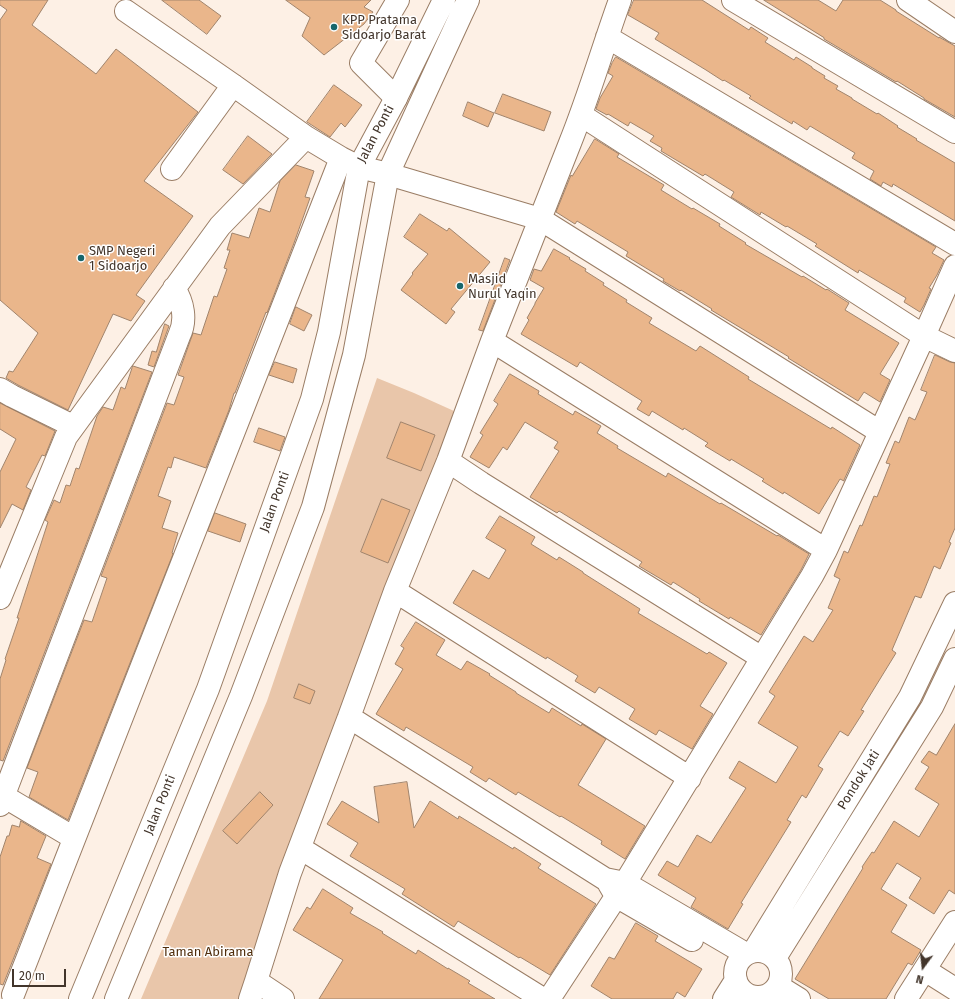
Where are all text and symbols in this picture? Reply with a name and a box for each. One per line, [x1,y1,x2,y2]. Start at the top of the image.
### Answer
place label: KPP Pratama Sidoarjo Barat [342,12,426,43]
marker: KPP Pratama Sidoarjo Barat [329,22,339,32]
street label: Jalan Ponti [354,102,398,166]
place label: SMP Negeri 1 Sidoarjo [89,243,155,274]
marker: SMP Negeri 1 Sidoarjo [76,253,86,263]
place label: Masjid Nurul Yaqin [468,271,537,302]
marker: Masjid Nurul Yaqin [455,281,465,291]
street label: Jalan Ponti [257,469,293,535]
street label: Pondok Jati [835,747,883,813]
street label: Jalan Ponti [141,773,179,837]
park label: Taman Abirama [162,944,254,960]
north arrow [903,947,943,987]
scale bar [14,961,68,987]
text: 20 m [19,969,45,983]
text: N [915,972,925,986]

